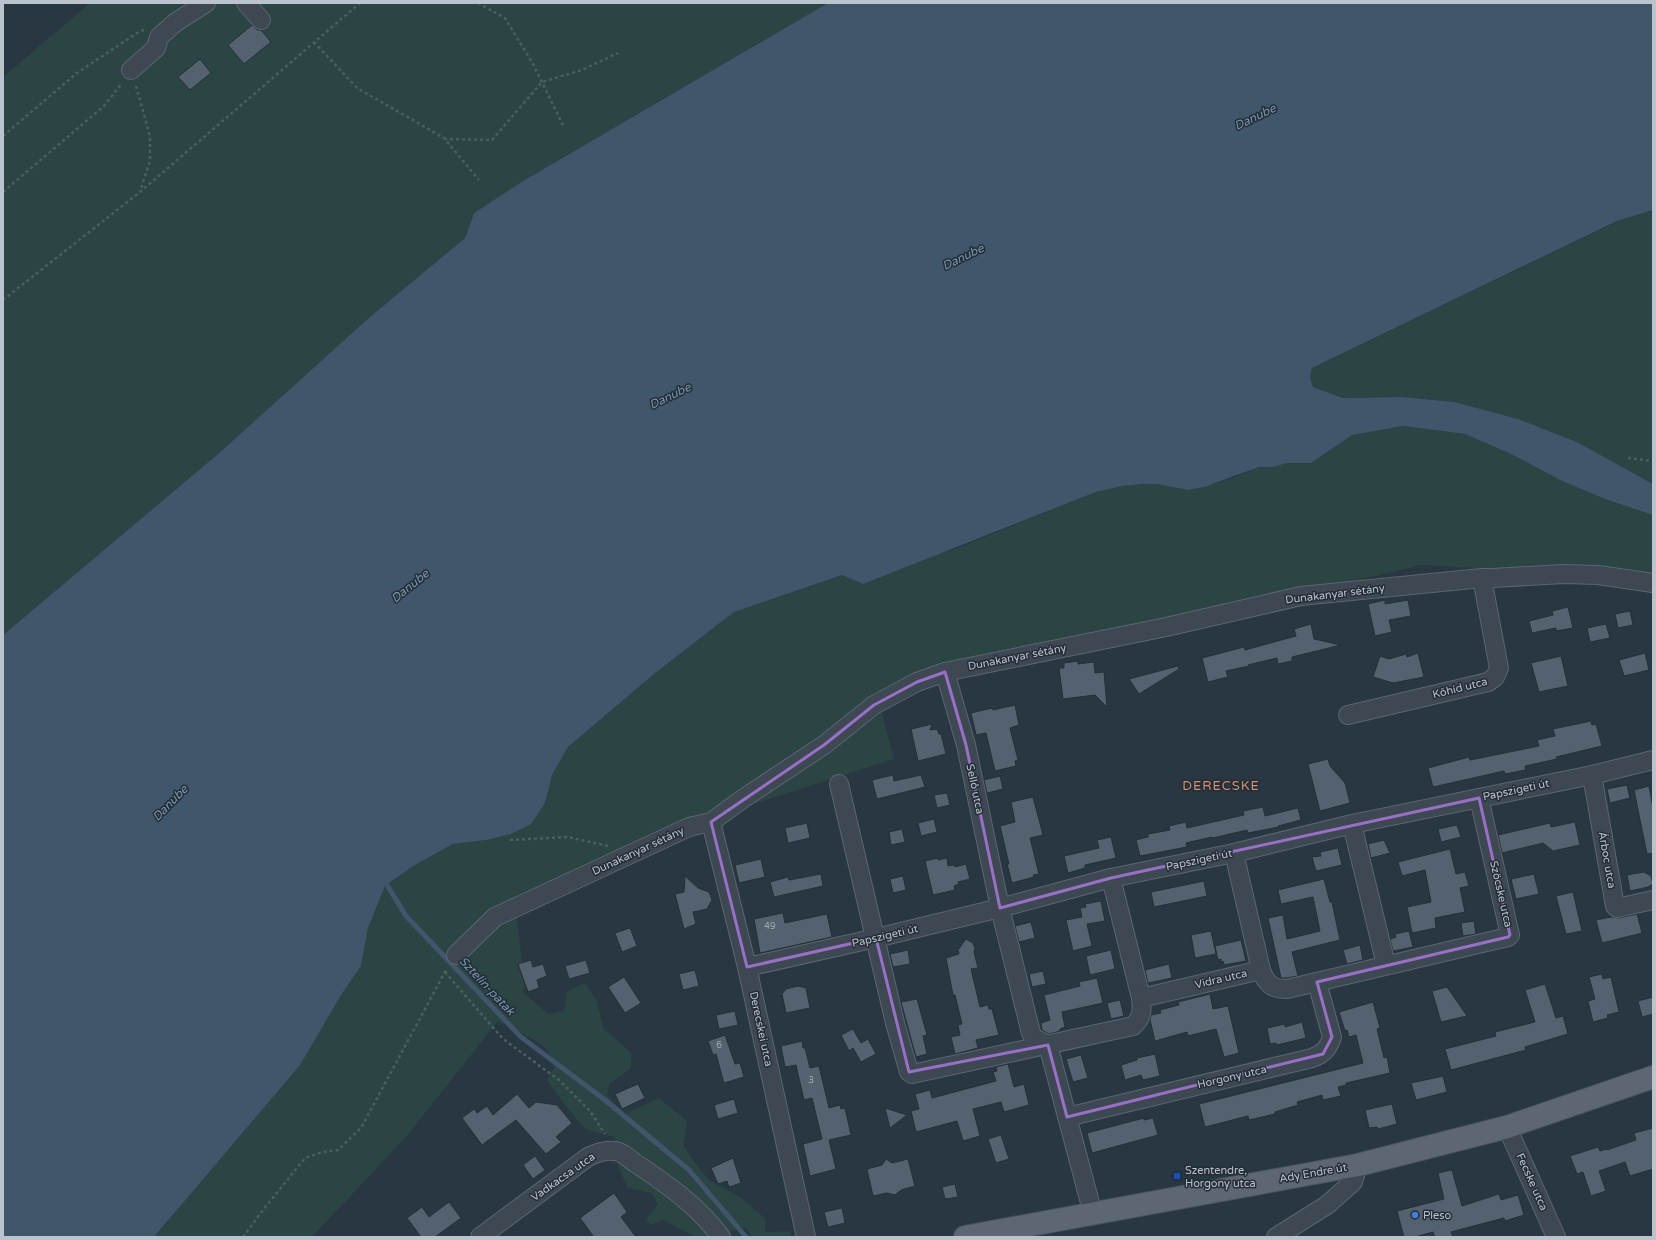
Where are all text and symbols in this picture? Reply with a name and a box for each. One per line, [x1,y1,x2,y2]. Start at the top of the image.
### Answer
water label: Danube [1232,100,1279,133]
water label: Danube [940,240,987,273]
water label: Danube [647,379,694,412]
water label: Danube [388,566,433,605]
street label: Dunakanyar sétány [1285,581,1385,607]
street label: Dunakanyar sétány [967,641,1067,673]
street label: Kőhíd utca [1431,675,1489,701]
street label: Sellő utca [963,763,987,815]
street label: Papszigeti út [1482,777,1550,803]
district label: DERECSKE [1182,778,1260,794]
water label: Danube [149,781,191,824]
street label: Dunakanyar sétány [590,824,686,878]
street label: Árboc utca [1596,830,1619,889]
street label: Papszigeti út [1165,847,1233,873]
street label: Szöcske utca [1487,859,1515,929]
house number: 49 [764,921,776,932]
street label: Papszigeti út [851,922,919,950]
water label: Sztelin-patak [456,954,519,1019]
street label: Vidra utca [1194,967,1248,991]
street label: Derecskei utca [747,990,775,1068]
house number: 6 [716,1040,722,1051]
street label: Horgony utca [1196,1063,1268,1091]
house number: 3 [808,1075,814,1086]
street label: Vadkacsa utca [528,1150,598,1204]
street label: Fecske utca [1514,1151,1550,1213]
street label: Ady Endre út [1278,1161,1348,1185]
place label: Szentendre, Horgony utca [1185,1164,1256,1190]
marker: Szentendre, Horgony utca [1172,1171,1182,1181]
place label: Pleso [1423,1209,1452,1222]
marker: Pleso [1410,1210,1420,1220]

